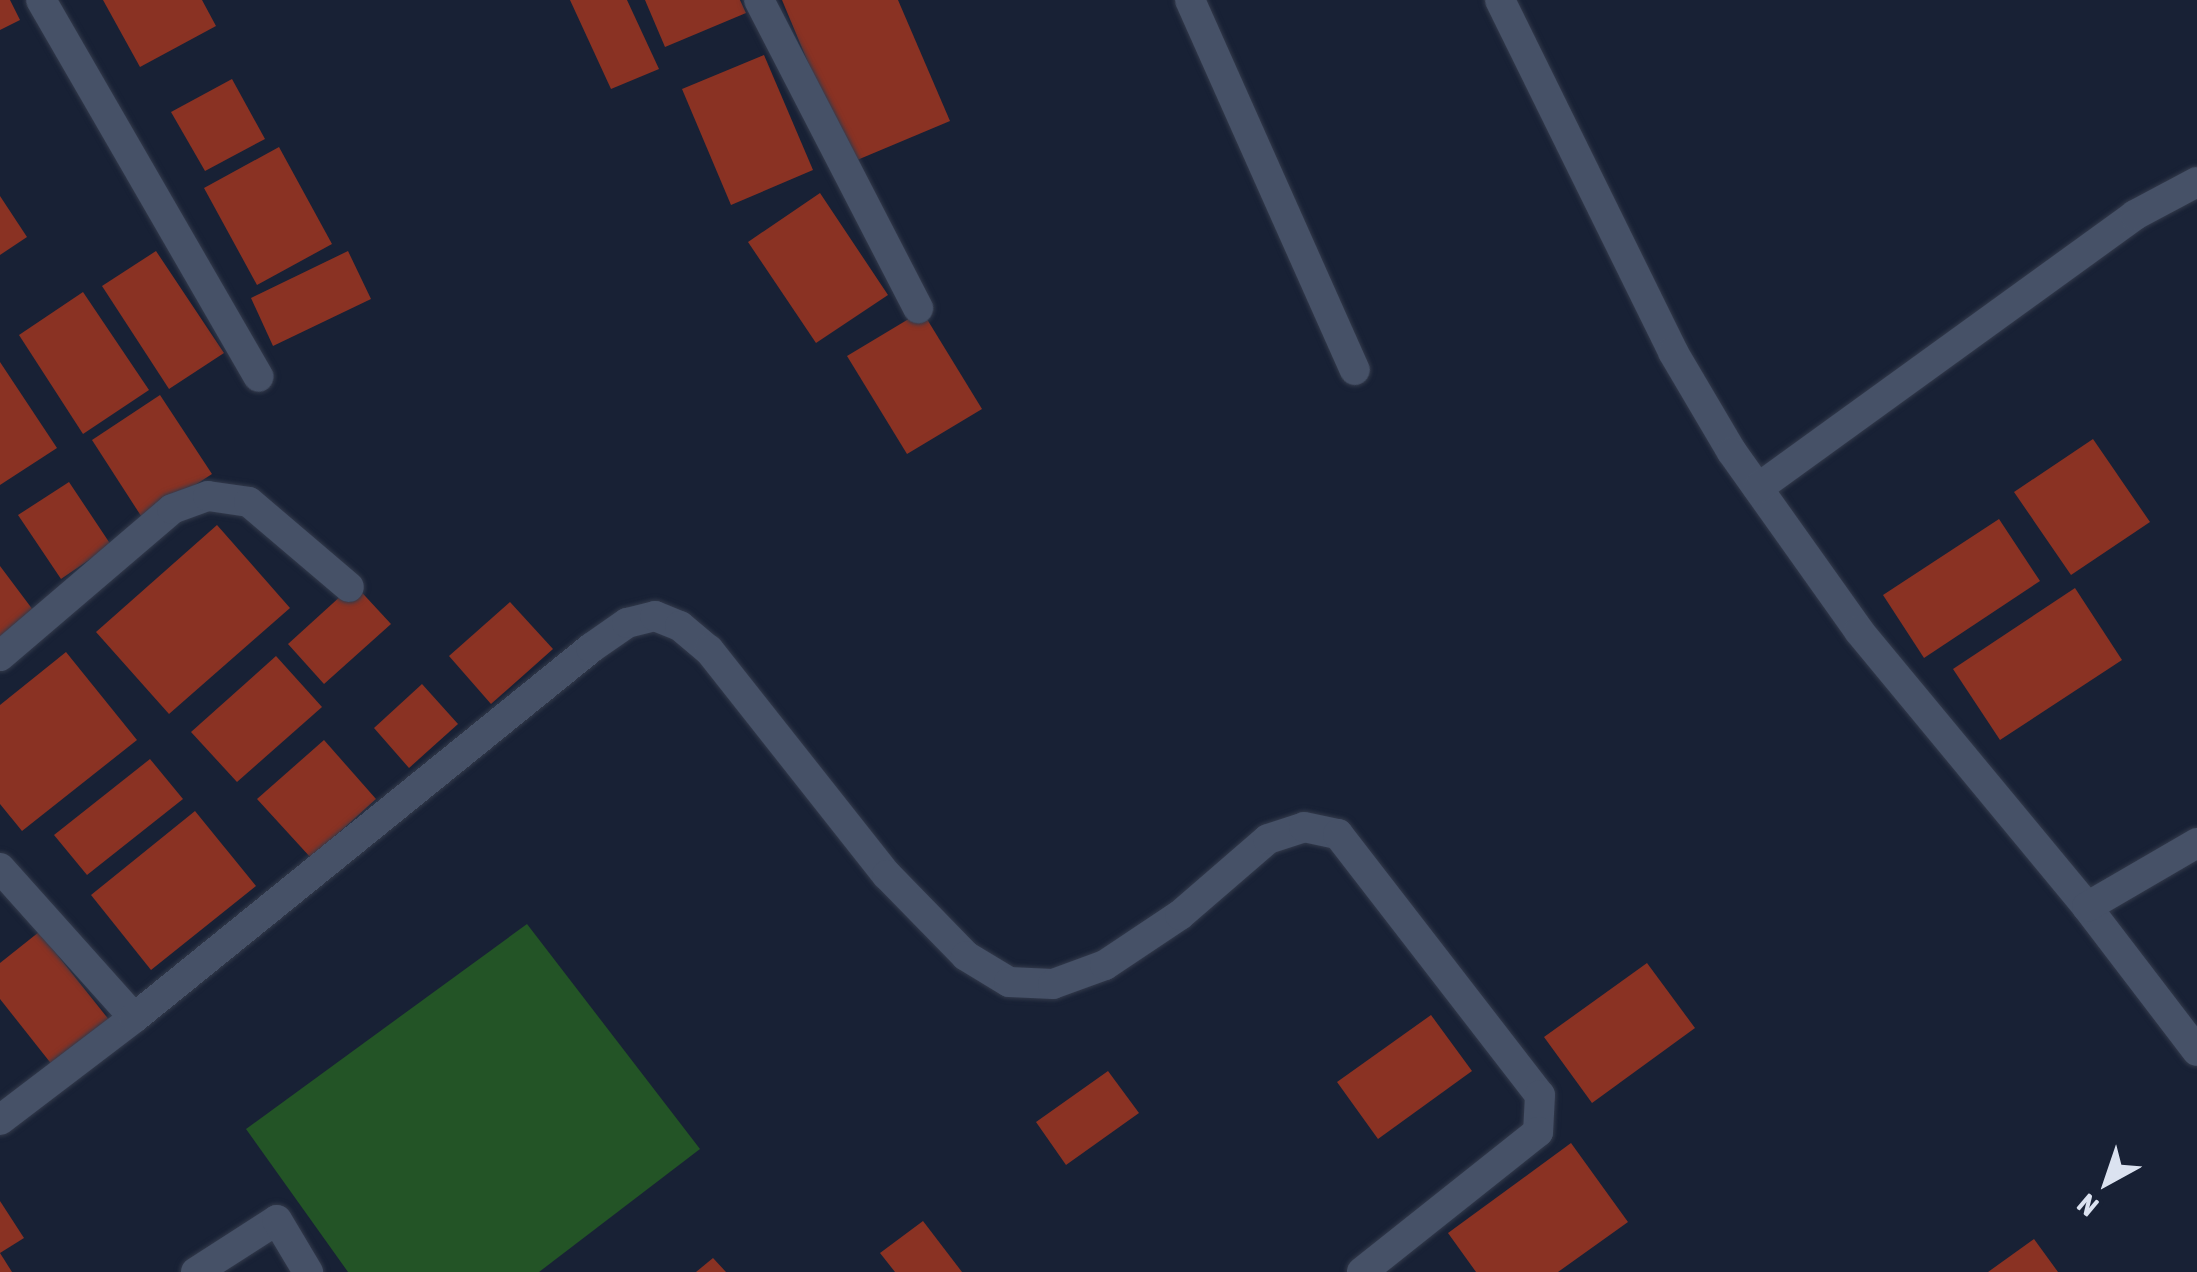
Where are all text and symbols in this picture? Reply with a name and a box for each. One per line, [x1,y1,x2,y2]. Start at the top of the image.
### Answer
north arrow [2057,1132,2157,1232]
text: N [2071,1187,2104,1223]

